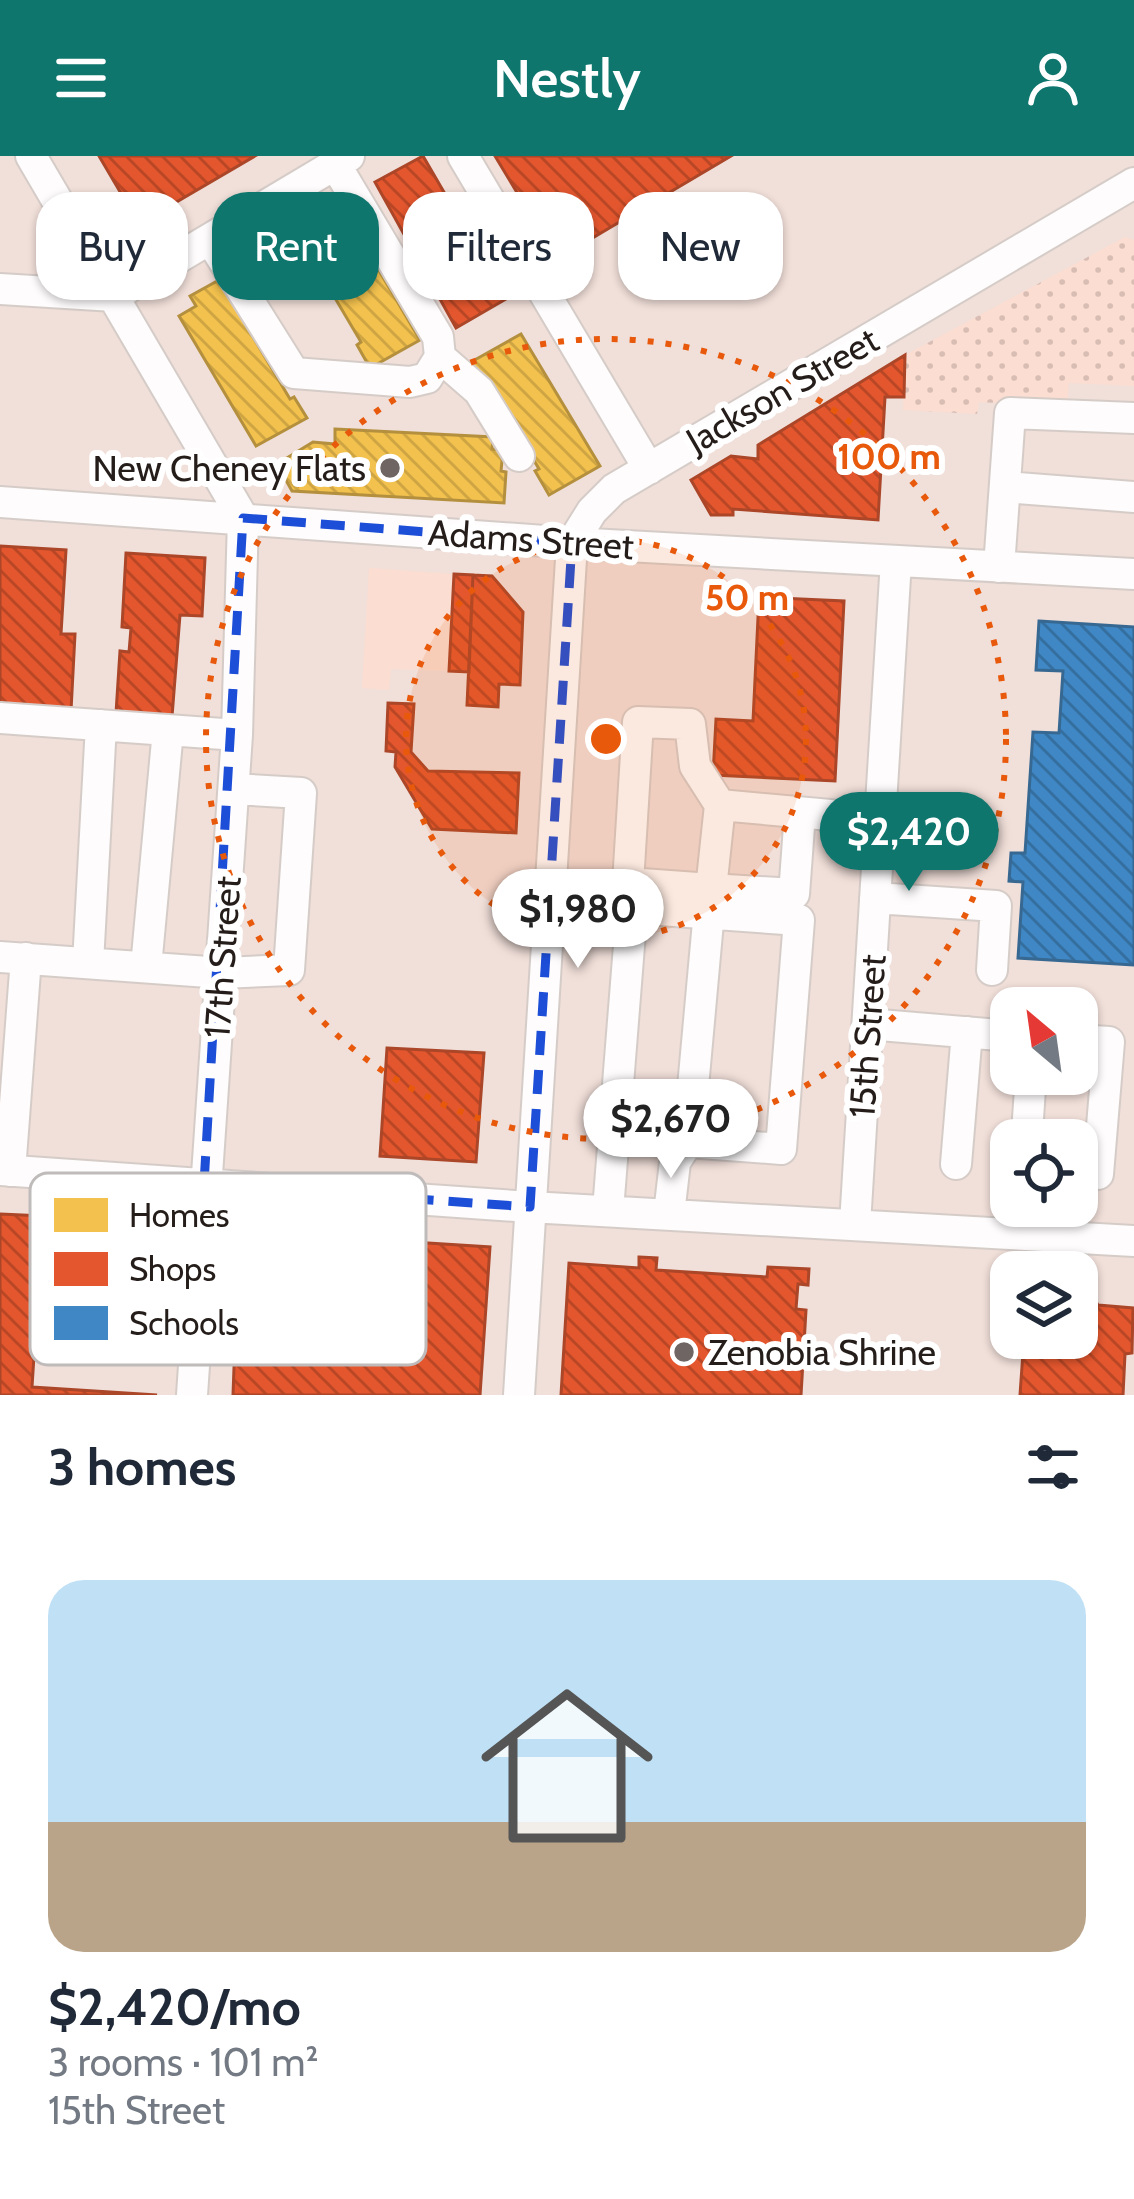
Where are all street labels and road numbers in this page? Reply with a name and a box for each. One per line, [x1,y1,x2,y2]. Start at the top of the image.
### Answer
street label: Jackson Street [677,317,886,463]
street label: Adams Street [427,510,635,568]
street label: 17th Street [194,875,250,1039]
street label: 15th Street [839,953,895,1119]

